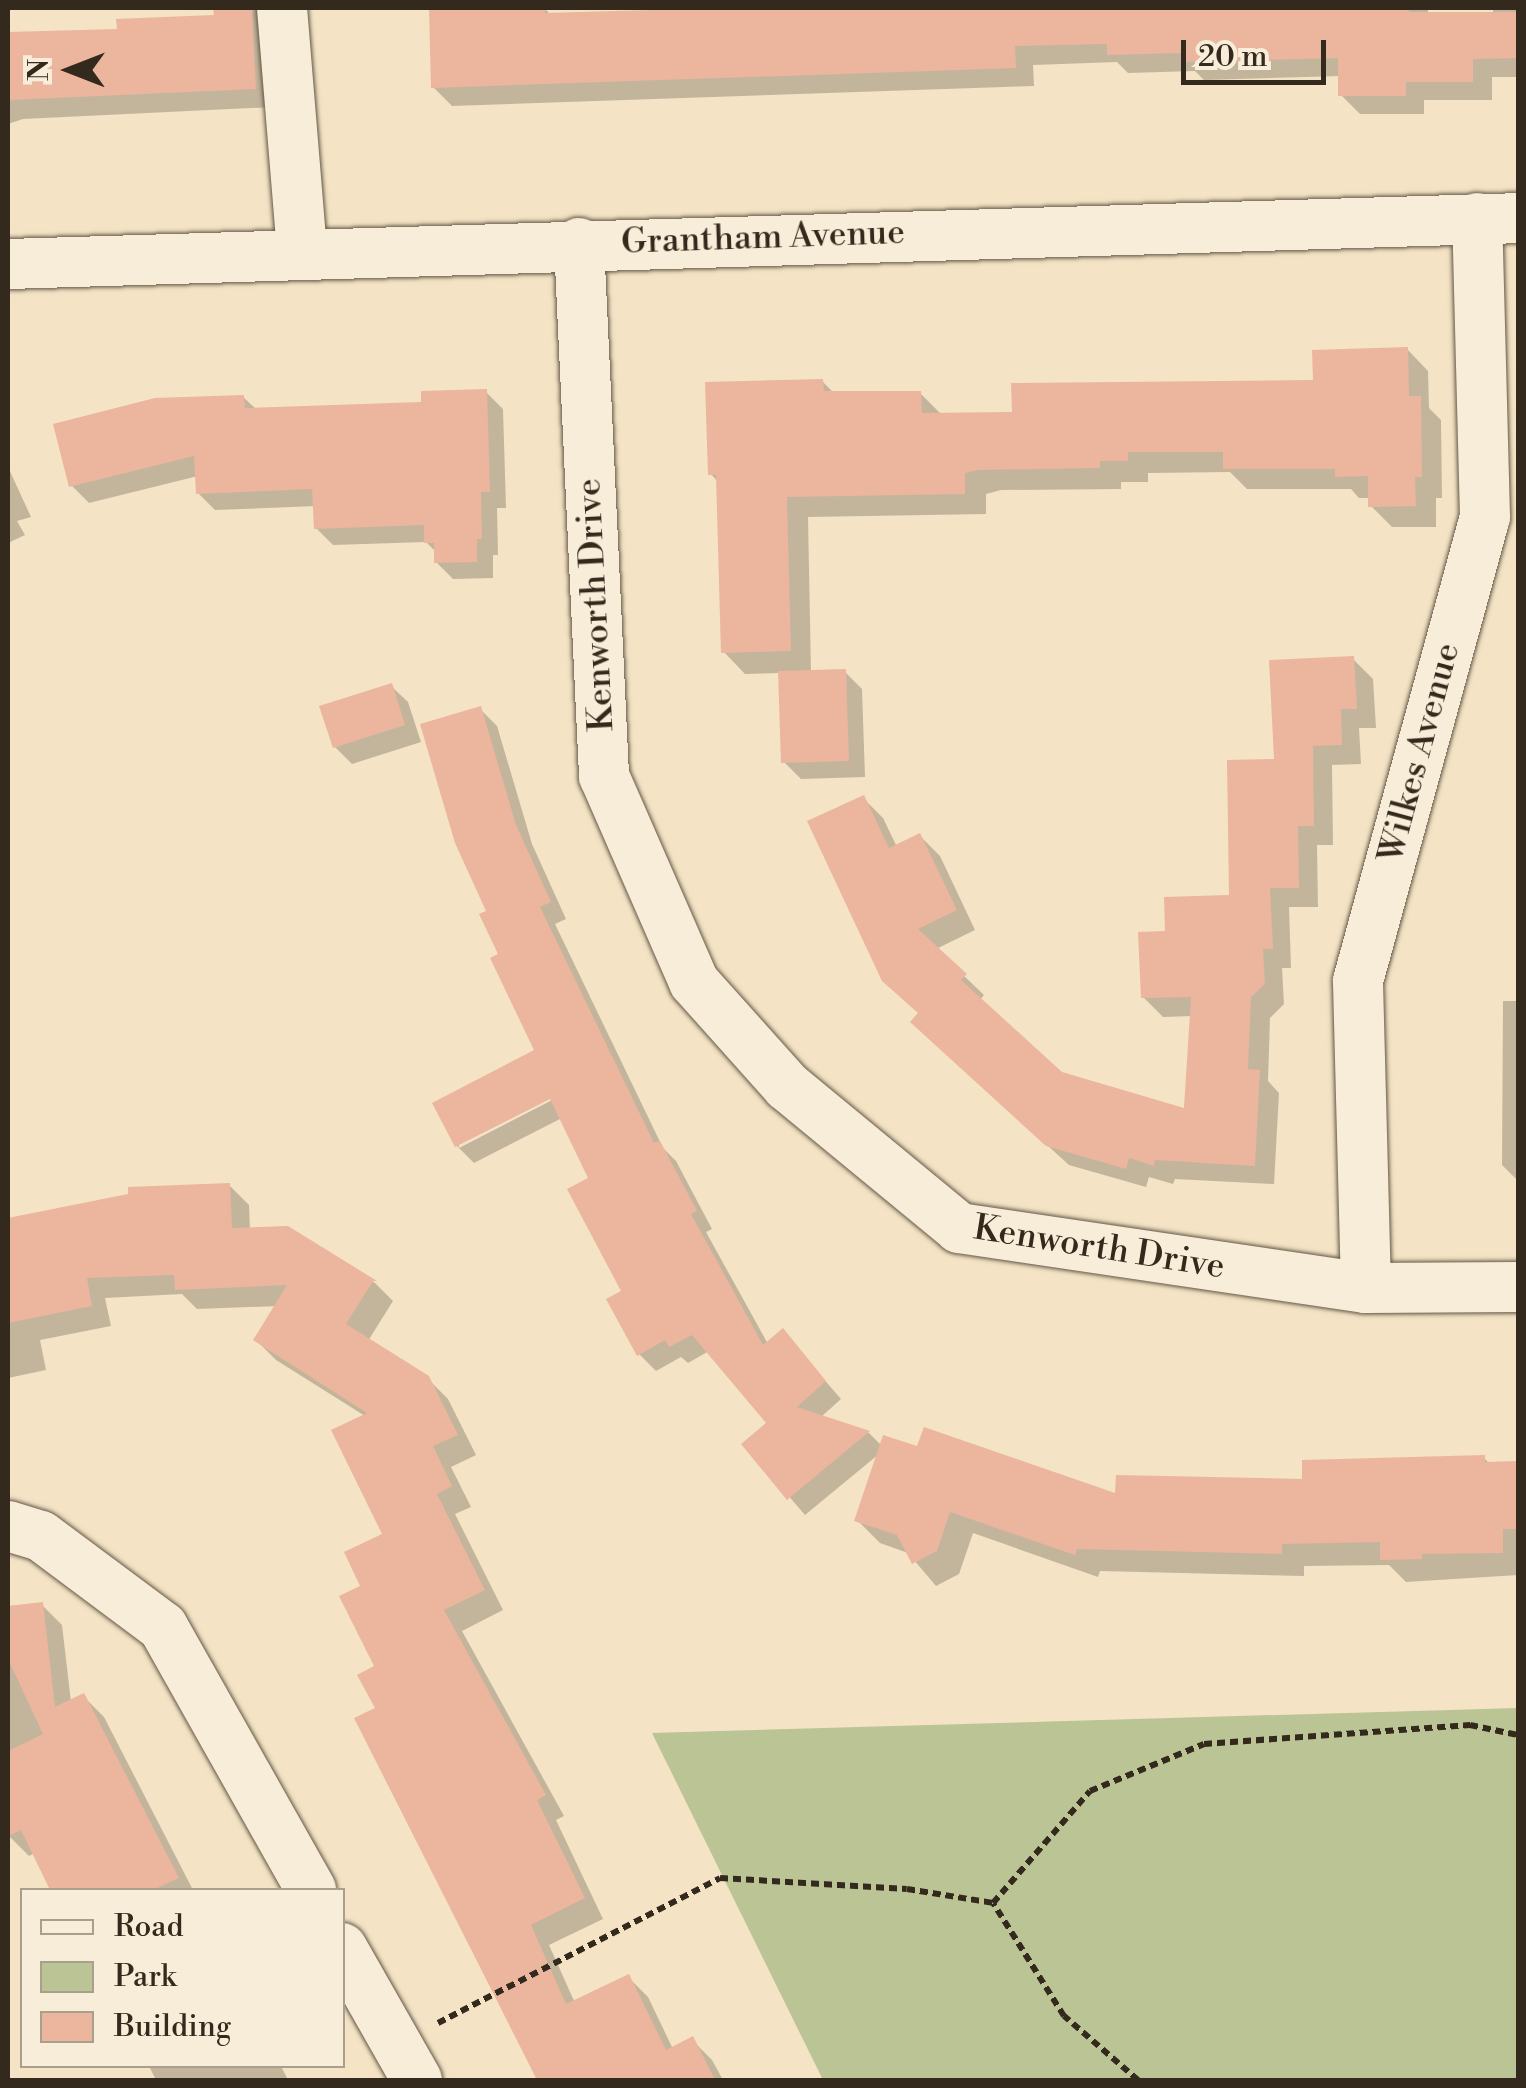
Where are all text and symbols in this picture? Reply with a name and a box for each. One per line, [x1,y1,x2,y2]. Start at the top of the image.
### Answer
north arrow [20,20,120,120]
scale bar [1186,20,1331,82]
text: 20 m [1198,38,1267,76]
text: N [22,59,57,81]
street label: Grantham Avenue [620,212,906,264]
street label: Kenworth Drive [568,477,624,733]
street label: Wilkes Avenue [1370,638,1470,868]
street label: Kenworth Drive [971,1207,1227,1289]
legend [20,1888,345,2068]
text: Road [114,1908,184,1946]
text: Park [114,1958,176,1996]
text: Building [114,2008,231,2046]

